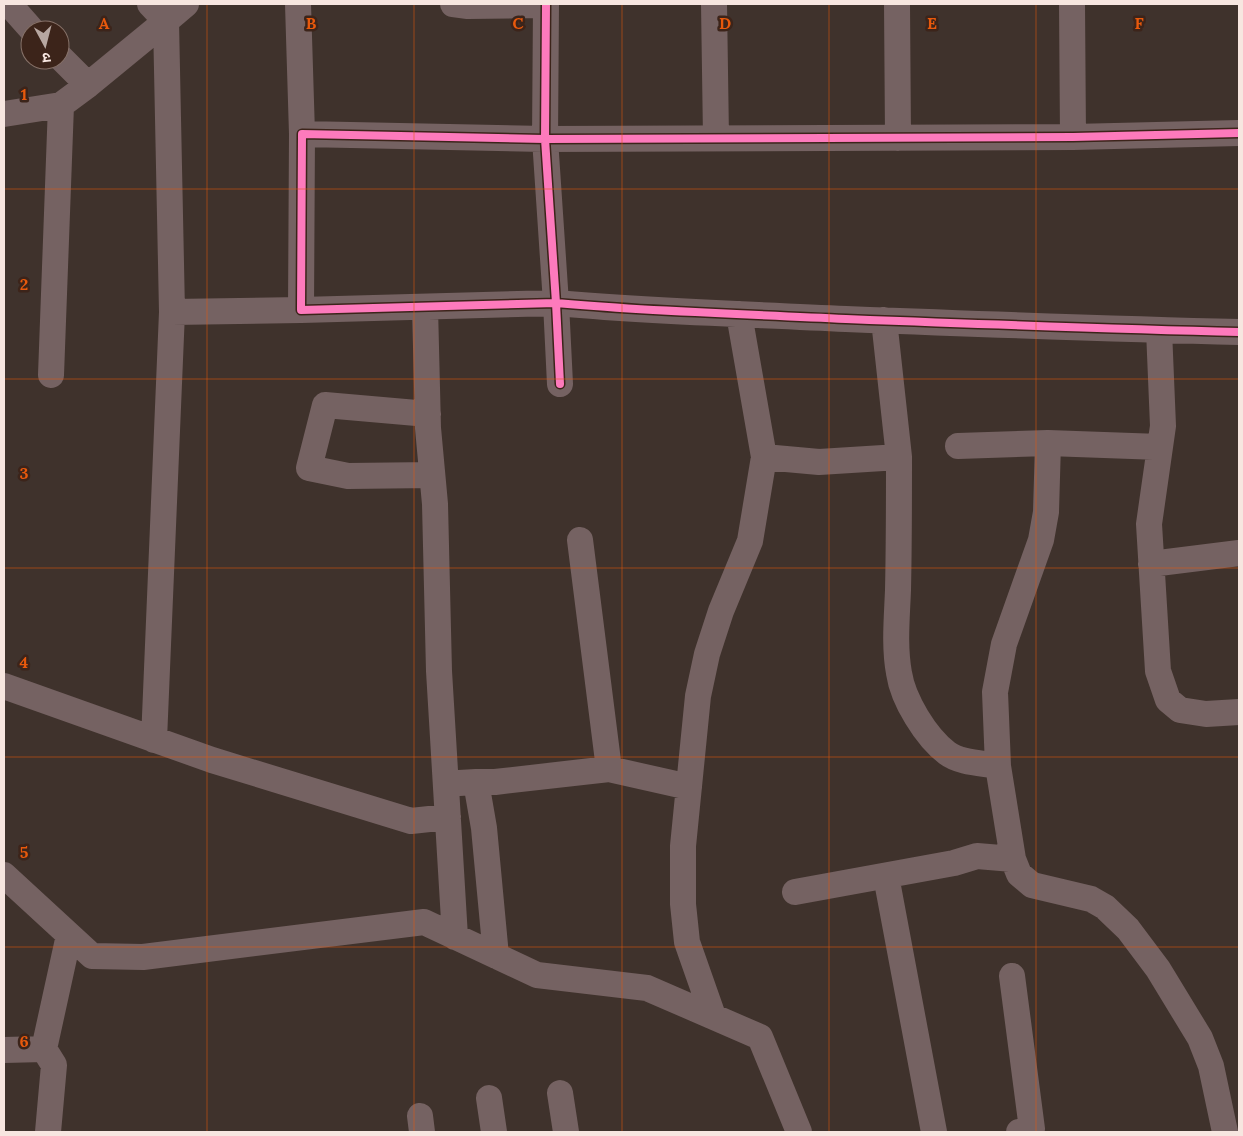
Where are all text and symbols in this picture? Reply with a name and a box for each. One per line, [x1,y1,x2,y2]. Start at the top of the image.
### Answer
text: A [99,13,110,33]
text: B [306,13,317,33]
text: C [512,13,524,33]
text: D [719,13,731,33]
text: E [927,13,937,33]
text: F [1134,13,1144,33]
north arrow [20,20,70,70]
text: उ [41,48,52,67]
text: 1 [21,84,27,104]
text: 2 [20,274,28,294]
text: 3 [20,463,29,483]
text: 4 [20,652,29,672]
text: 5 [20,842,29,862]
text: 6 [19,1031,29,1051]

